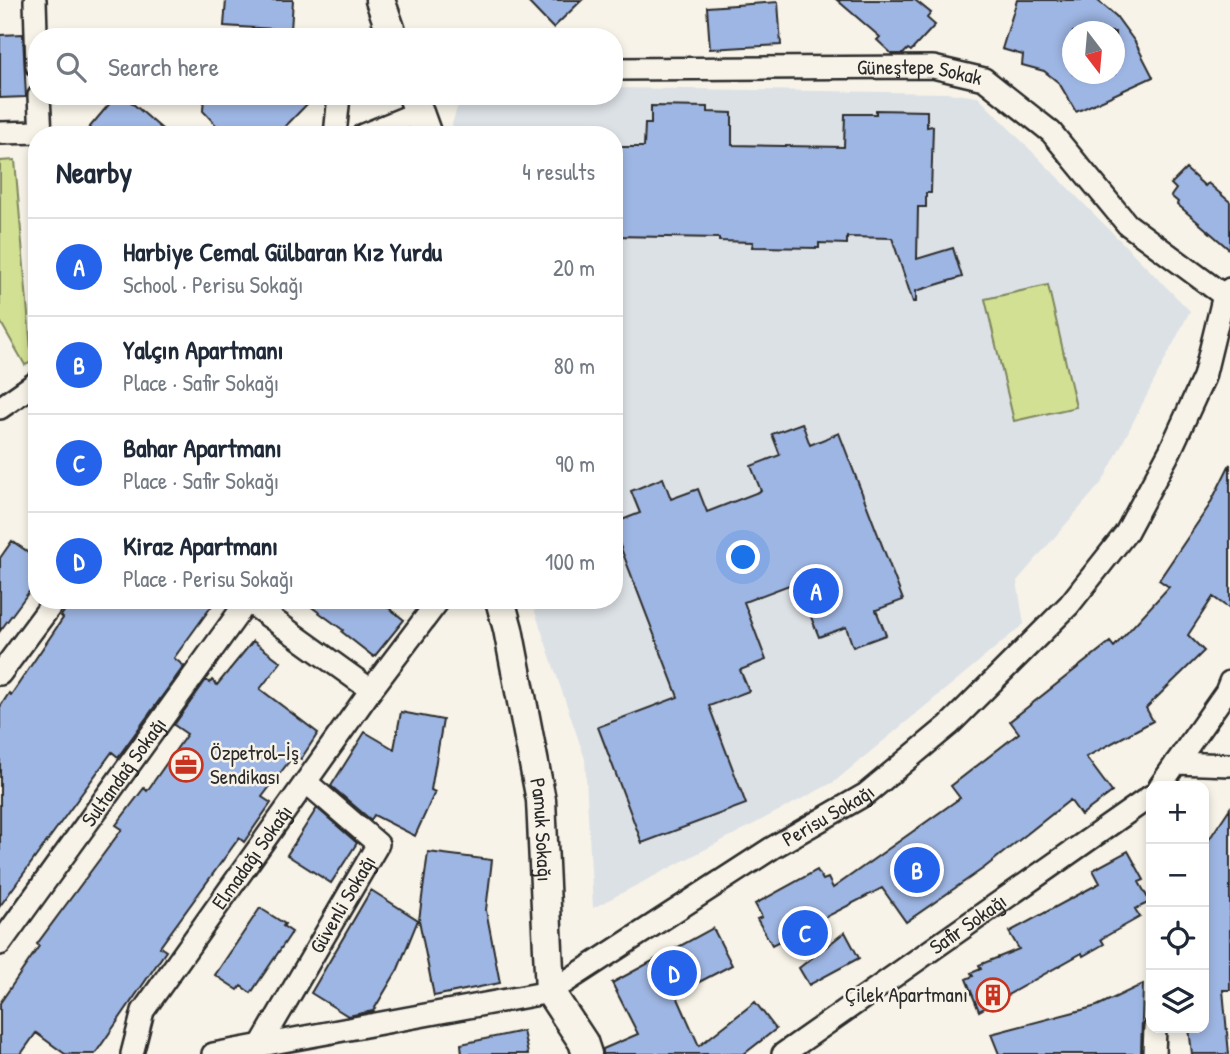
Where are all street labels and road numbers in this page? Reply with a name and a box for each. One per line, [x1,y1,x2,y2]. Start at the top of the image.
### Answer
street label: Güneştepe Sokak [857,52,985,92]
street label: Sultandağ Sokağı [74,711,173,832]
street label: Pamuk Sokağı [523,775,560,882]
street label: Perisu Sokağı [777,778,880,853]
street label: Elmadağı Sokağı [205,799,299,915]
street label: Güvenli Sokağı [302,850,382,959]
street label: Safir Sokağı [923,887,1012,961]

